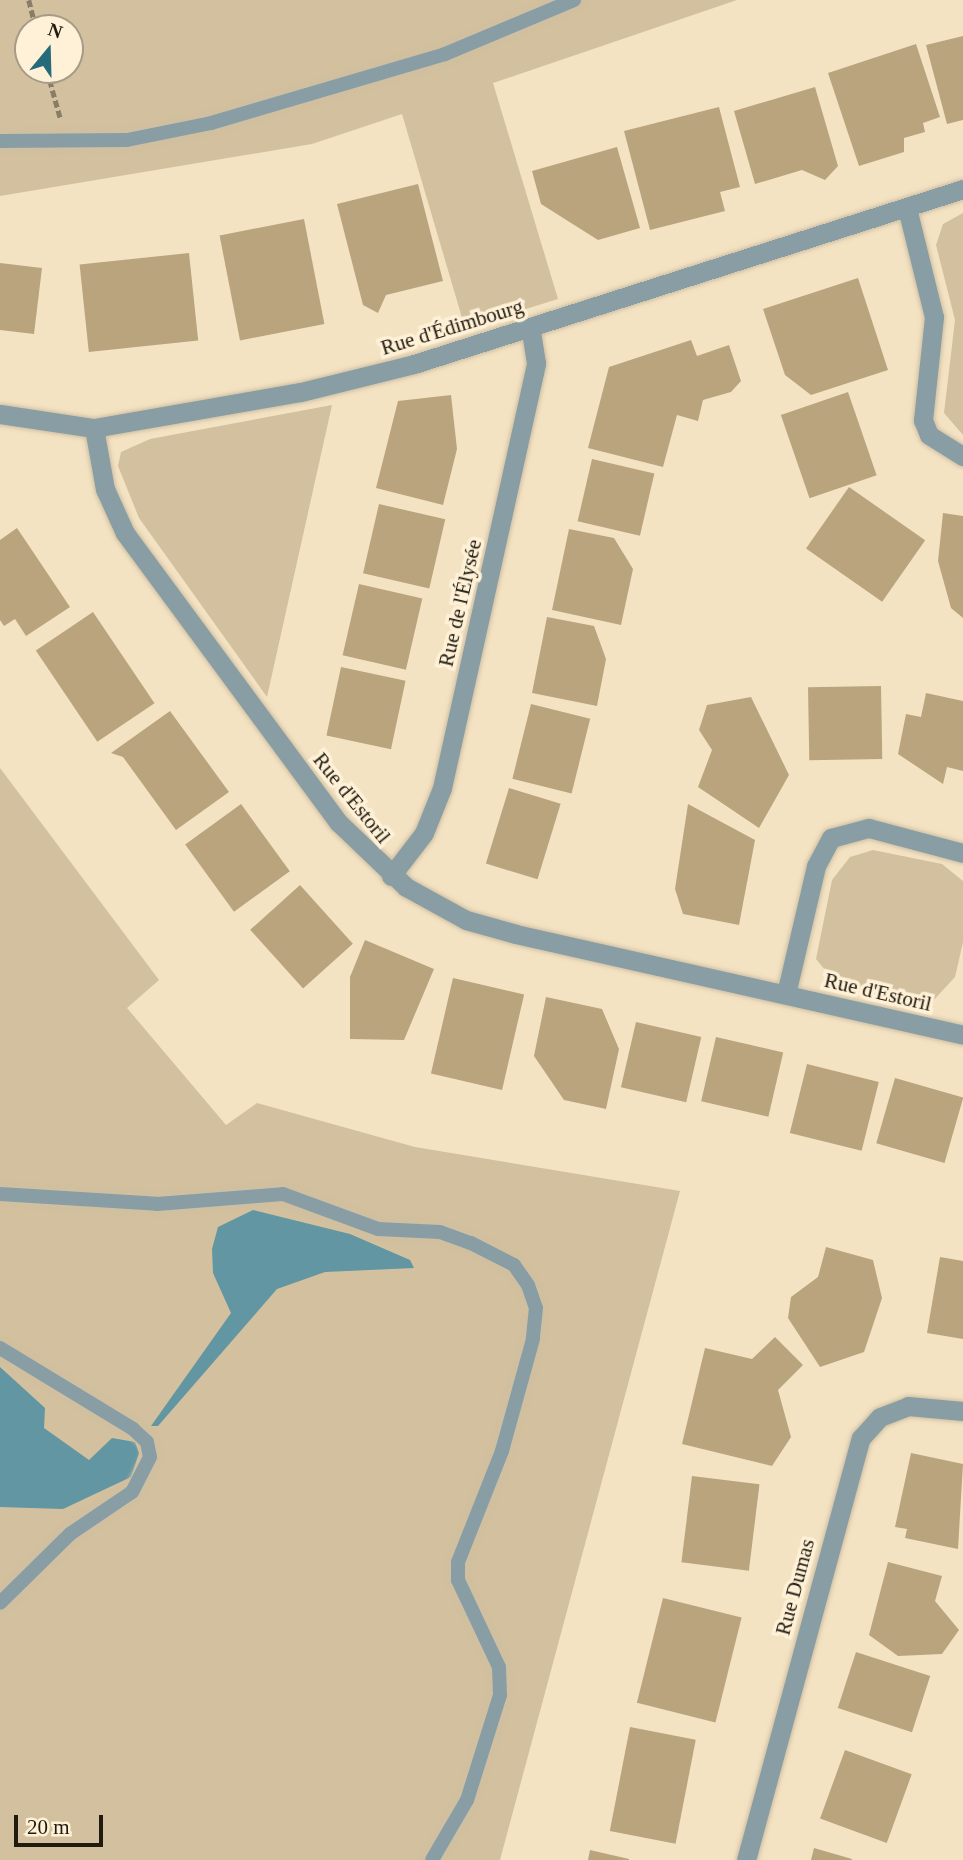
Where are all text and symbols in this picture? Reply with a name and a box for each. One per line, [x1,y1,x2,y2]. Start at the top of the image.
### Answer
north arrow [14,14,84,84]
text: N [45,18,65,43]
street label: Rue d'Édimbourg [378,293,526,361]
street label: Rue de l'Élysée [433,537,487,669]
street label: Rue d'Estoril [308,748,396,848]
street label: Rue d'Estoril [822,967,934,1017]
street label: Rue Dumas [770,1536,820,1638]
scale bar [18,1800,107,1844]
text: 20 m [27,1815,70,1839]

